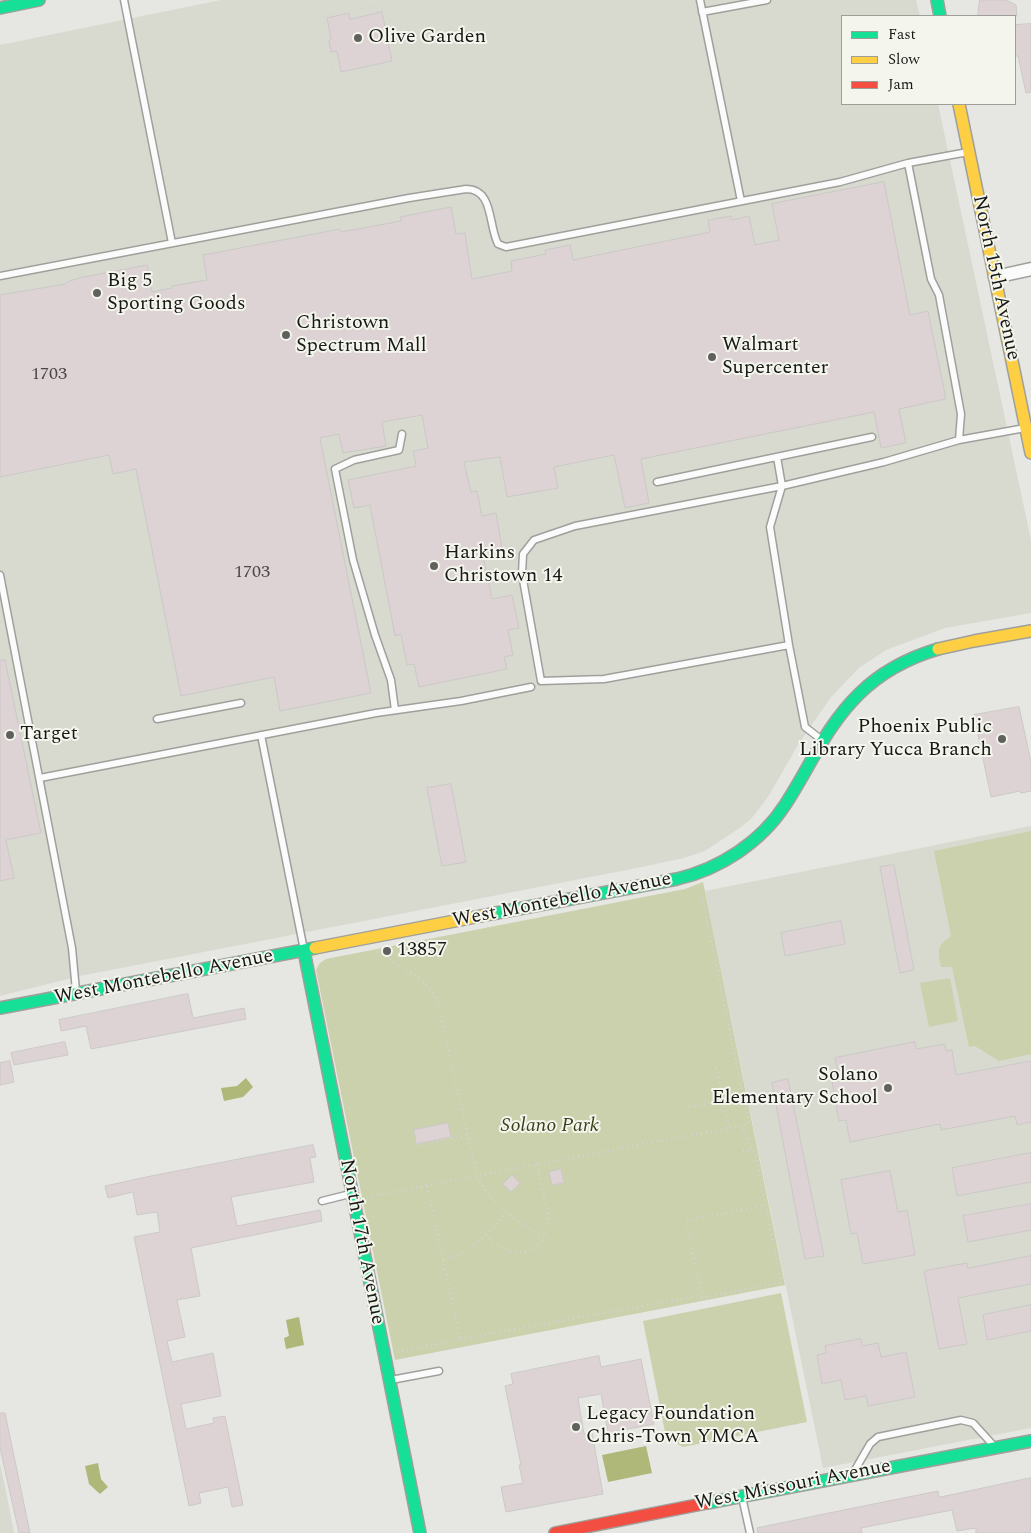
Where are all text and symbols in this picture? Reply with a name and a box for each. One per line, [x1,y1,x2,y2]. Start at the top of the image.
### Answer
legend [841,15,1016,105]
text: Fast [888,23,916,46]
place label: Olive Garden [368,26,486,50]
marker: Olive Garden [352,32,364,44]
text: Slow [888,48,920,71]
text: Jam [888,73,914,96]
street label: North 15th Avenue [966,193,1024,363]
place label: Big 5 Sporting Goods [107,270,246,317]
marker: Big 5 Sporting Goods [91,287,103,299]
place label: Christown Spectrum Mall [296,312,427,359]
marker: Christown Spectrum Mall [280,329,292,341]
place label: Walmart Supercenter [722,334,828,381]
marker: Walmart Supercenter [706,351,718,363]
house number: 1703 [31,364,67,386]
place label: Harkins Christown 14 [444,542,562,589]
marker: Harkins Christown 14 [428,560,440,572]
house number: 1703 [234,562,270,584]
place label: Phoenix Public Library Yucca Branch [799,716,992,763]
place label: Target [20,723,78,747]
marker: Target [4,729,16,741]
marker: Phoenix Public Library Yucca Branch [996,733,1008,745]
street label: West Montebello Avenue [451,868,673,934]
place label: 13857 [397,939,447,963]
street label: West Montebello Avenue [53,945,275,1011]
marker: 13857 [381,945,393,957]
place label: Solano Elementary School [712,1064,878,1111]
marker: Solano Elementary School [882,1082,894,1094]
park label: Solano Park [501,1115,599,1139]
street label: North 17th Avenue [333,1157,389,1327]
place label: Legacy Foundation Chris-Town YMCA [586,1403,759,1450]
marker: Legacy Foundation Chris-Town YMCA [570,1421,582,1433]
street label: West Missouri Avenue [693,1455,893,1517]

